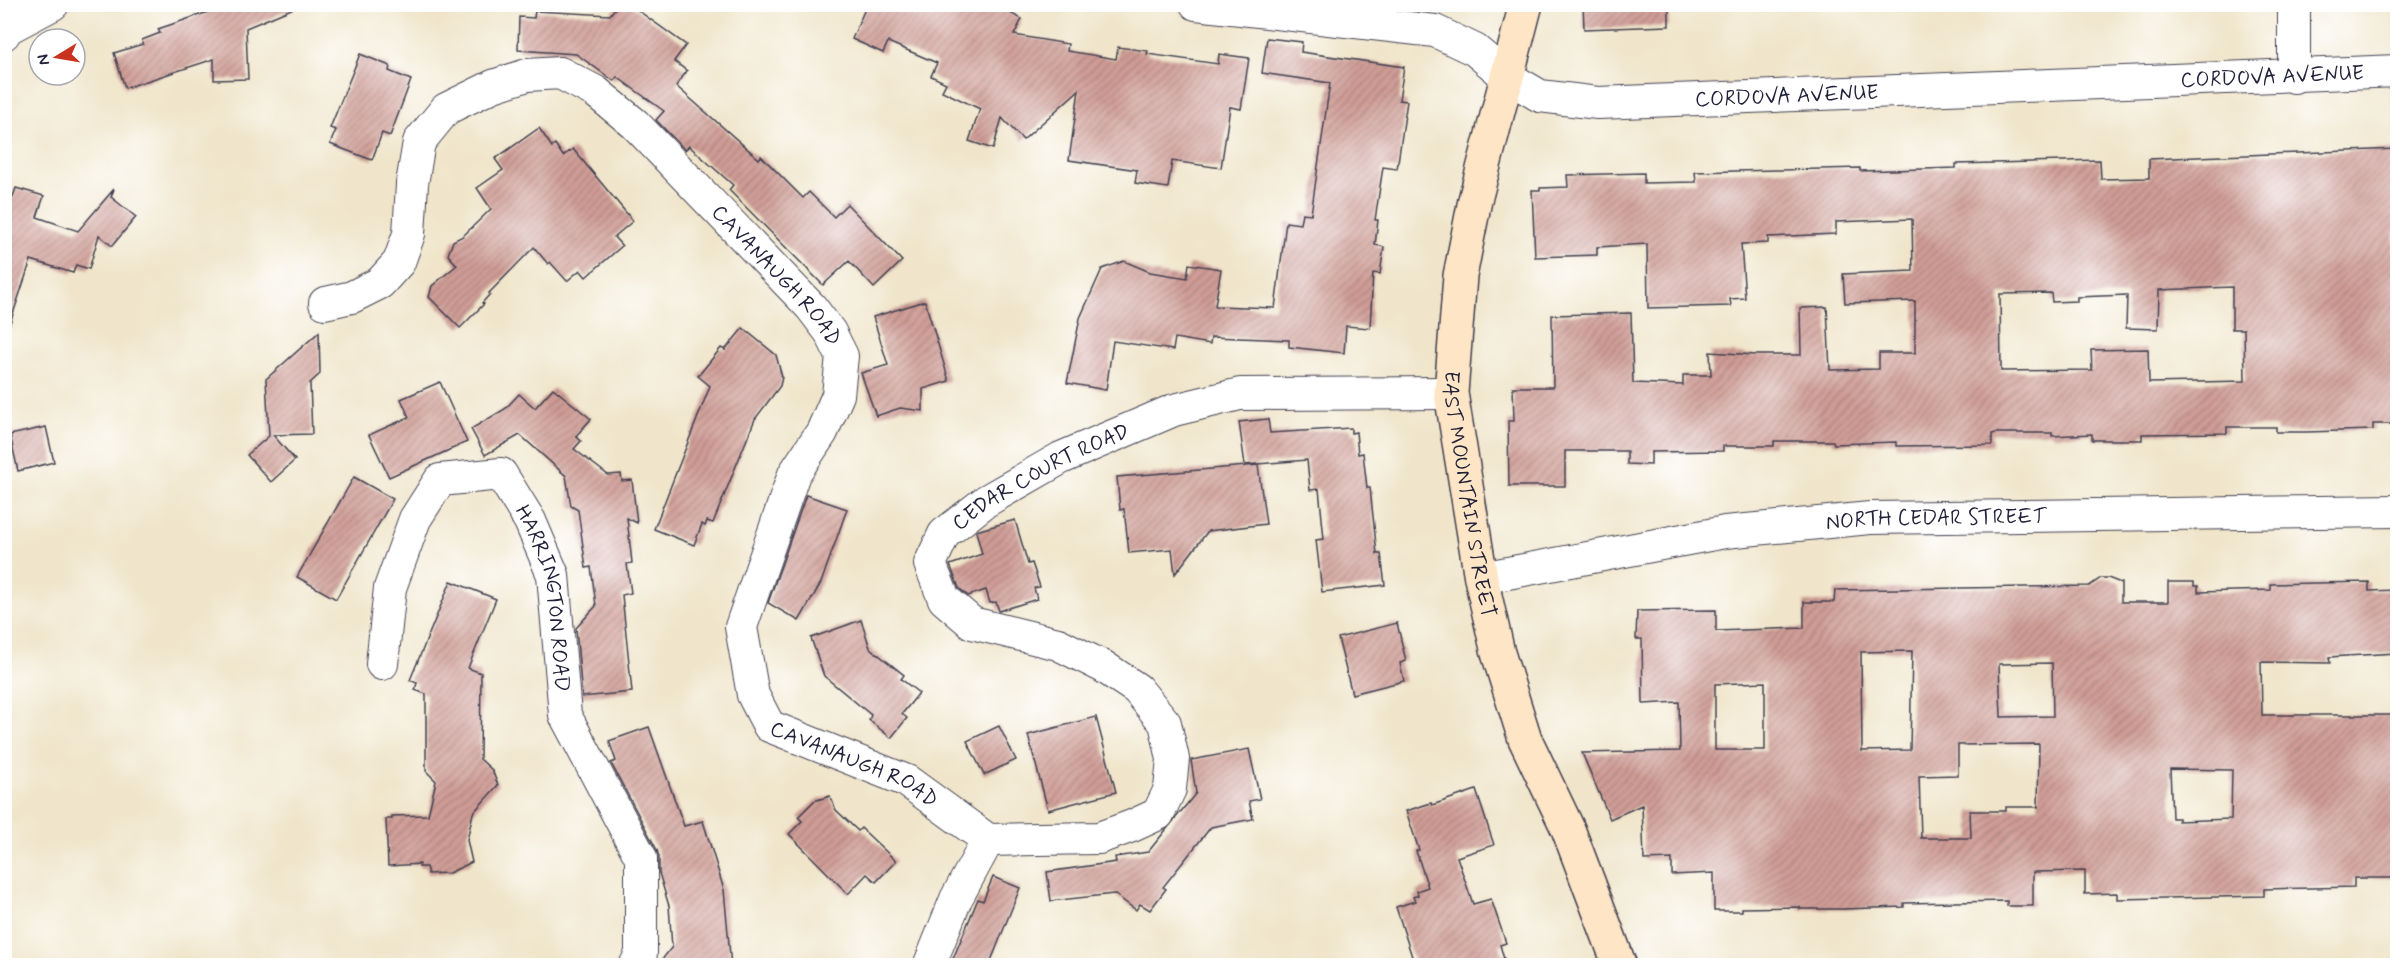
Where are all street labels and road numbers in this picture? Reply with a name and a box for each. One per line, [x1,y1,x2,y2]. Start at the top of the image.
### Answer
street label: CORDOVA AVENUE [2180,59,2365,95]
street label: CORDOVA AVENUE [1694,79,1879,114]
street label: CAVANAUGH ROAD [705,199,847,350]
street label: EAST MOUNTAIN STREET [1436,370,1503,620]
street label: CEDAR COURT ROAD [947,418,1134,537]
street label: HARRINGTON ROAD [508,500,576,693]
street label: NORTH CEDAR STREET [1825,503,2047,537]
street label: CAVANAUGH ROAD [766,715,944,814]

